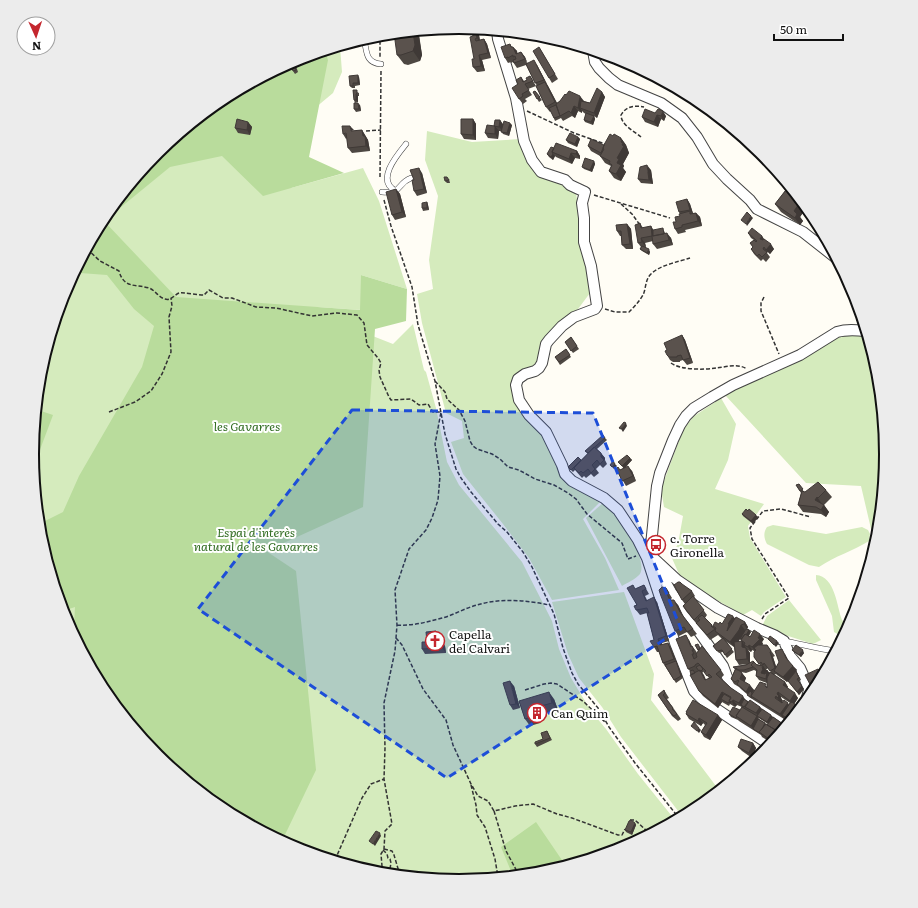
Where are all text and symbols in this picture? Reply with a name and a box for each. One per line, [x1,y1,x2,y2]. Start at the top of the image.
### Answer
north arrow [16,16,56,56]
scale bar [774,16,843,42]
text: 50 m [780,20,807,38]
text: N [32,39,42,55]
park label: les Gavarres [214,417,280,435]
park label: Espai d'interès natural de les Gavarres [194,523,318,555]
place label: c. Torre Gironella [670,529,724,561]
bus stop icon: c. Torre Gironella [645,534,667,556]
place label: Capella del Calvari [449,625,510,657]
church icon: Capella del Calvari [424,630,446,652]
building icon: Can Quim [526,702,548,724]
place label: Can Quim [551,704,609,722]

